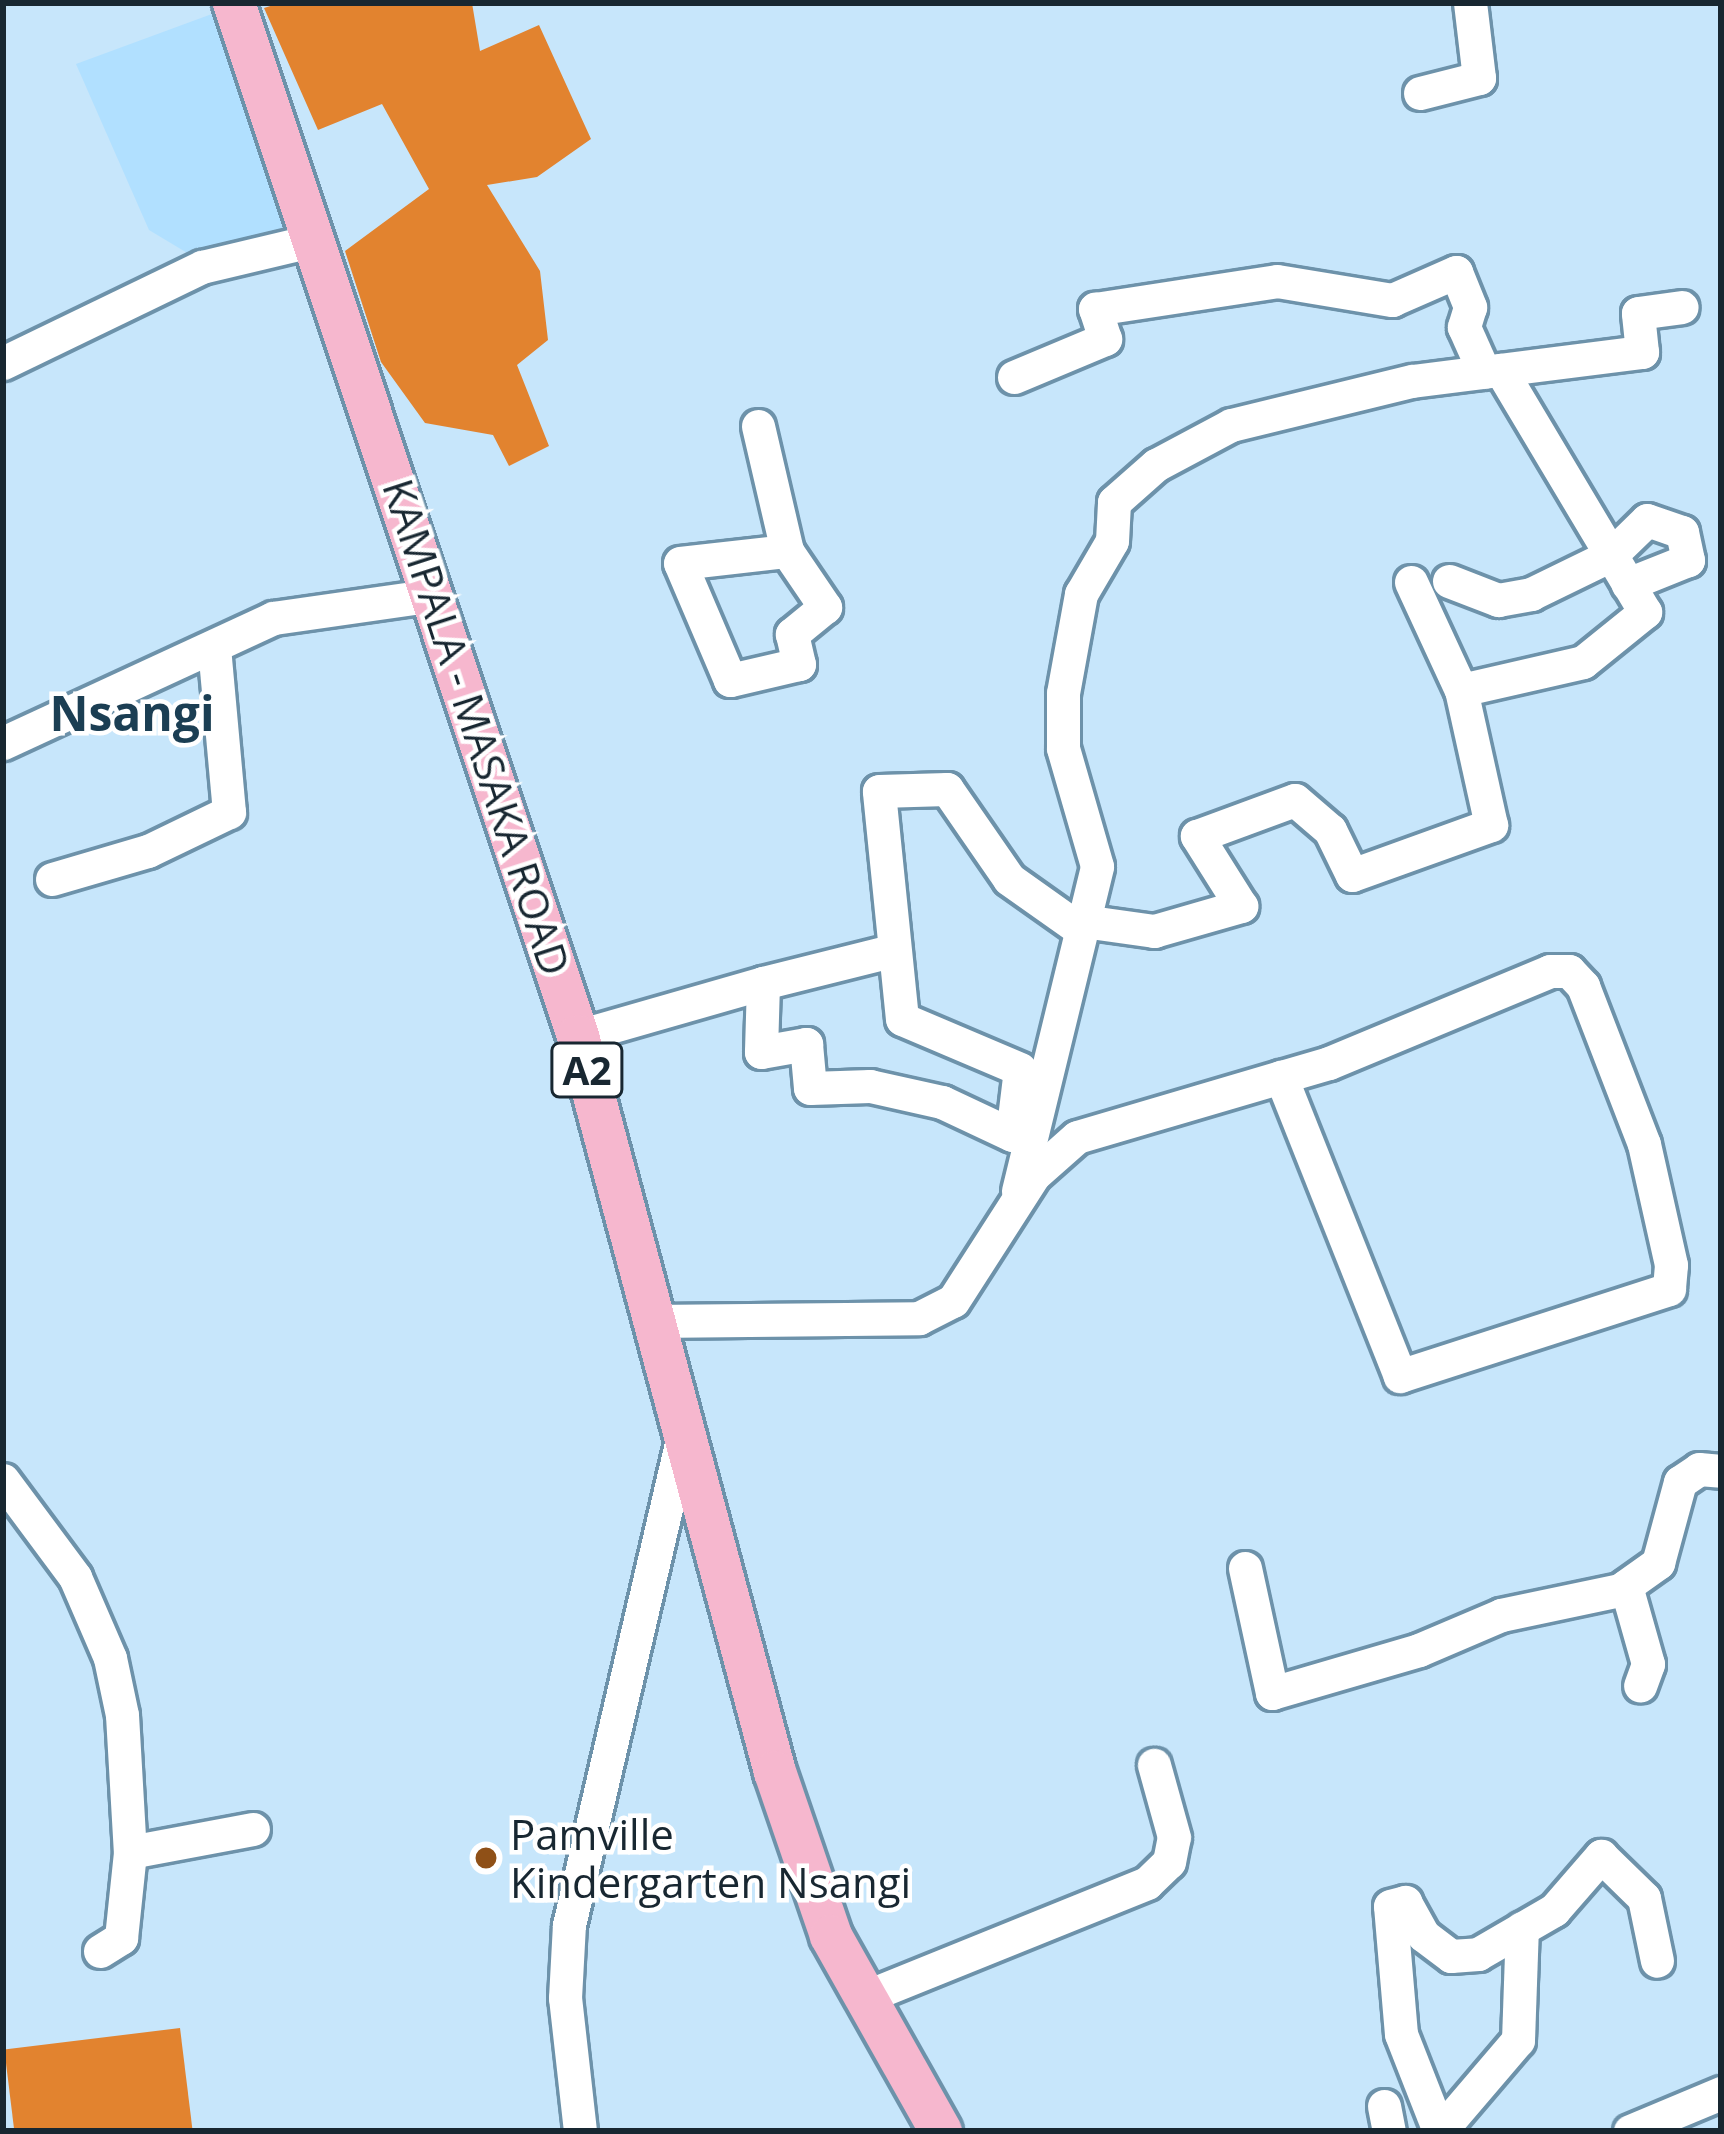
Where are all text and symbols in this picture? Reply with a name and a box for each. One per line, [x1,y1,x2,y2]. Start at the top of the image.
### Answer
street label: KAMPALA - MASAKA ROAD [373,473,581,981]
district label: Nsangi [49,684,215,742]
road number: A2 [548,1037,626,1103]
place label: Pamville Kindergarten Nsangi [510,1809,911,1908]
marker: Pamville Kindergarten Nsangi [473,1845,499,1871]

